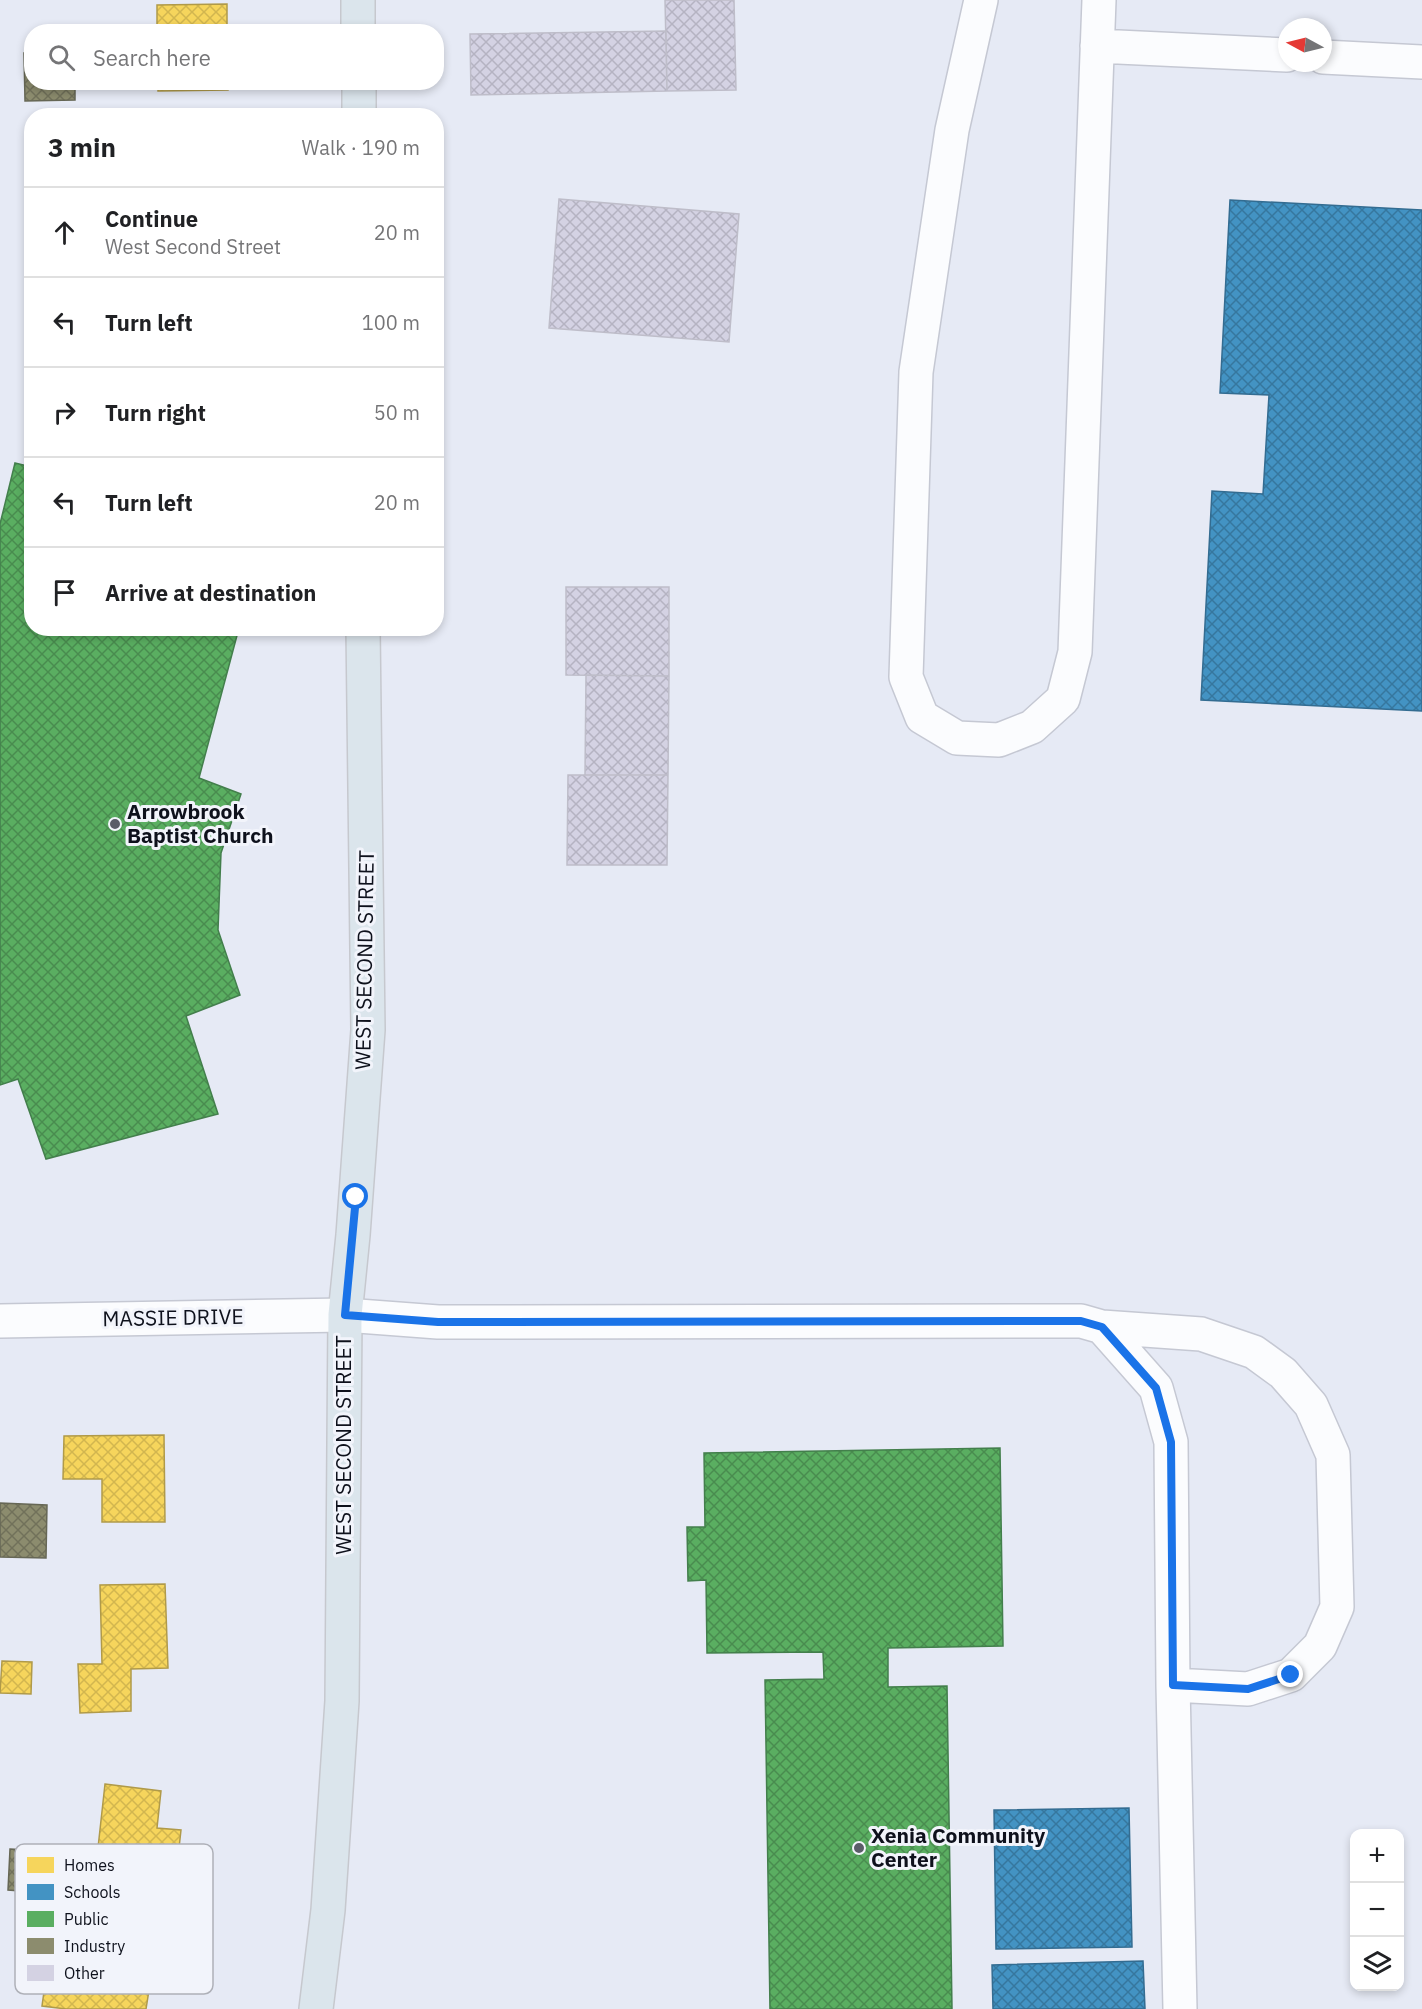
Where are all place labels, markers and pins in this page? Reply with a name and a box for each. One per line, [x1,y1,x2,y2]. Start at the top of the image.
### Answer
place label: Arrowbrook Baptist Church [127,797,274,849]
marker: Arrowbrook Baptist Church [108,817,122,831]
place label: Xenia Community Center [871,1821,1046,1873]
marker: Xenia Community Center [852,1841,866,1855]

